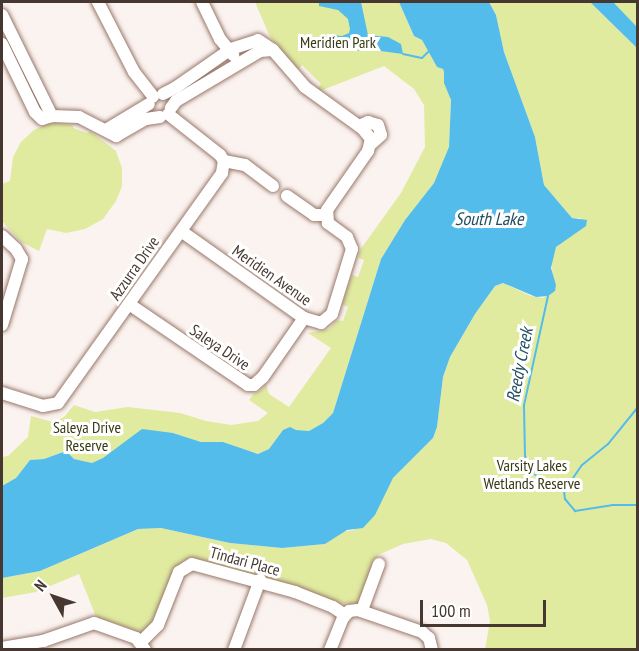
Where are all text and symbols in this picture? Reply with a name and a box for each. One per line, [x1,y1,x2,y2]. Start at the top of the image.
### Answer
park label: Meridien Park [300,32,376,52]
water label: South Lake [455,208,523,230]
street label: Azzurra Drive [105,232,163,304]
street label: Meridien Avenue [229,241,315,309]
street label: Saleya Drive [186,320,254,374]
water label: Reedy Creek [502,326,538,404]
park label: Saleya Drive Reserve [53,417,121,455]
park label: Varsity Lakes Wetlands Reserve [484,455,580,493]
street label: Tindari Place [208,542,282,580]
north arrow [24,567,84,627]
text: N [30,576,51,595]
scale bar [423,588,549,626]
text: 100 m [431,599,471,622]

